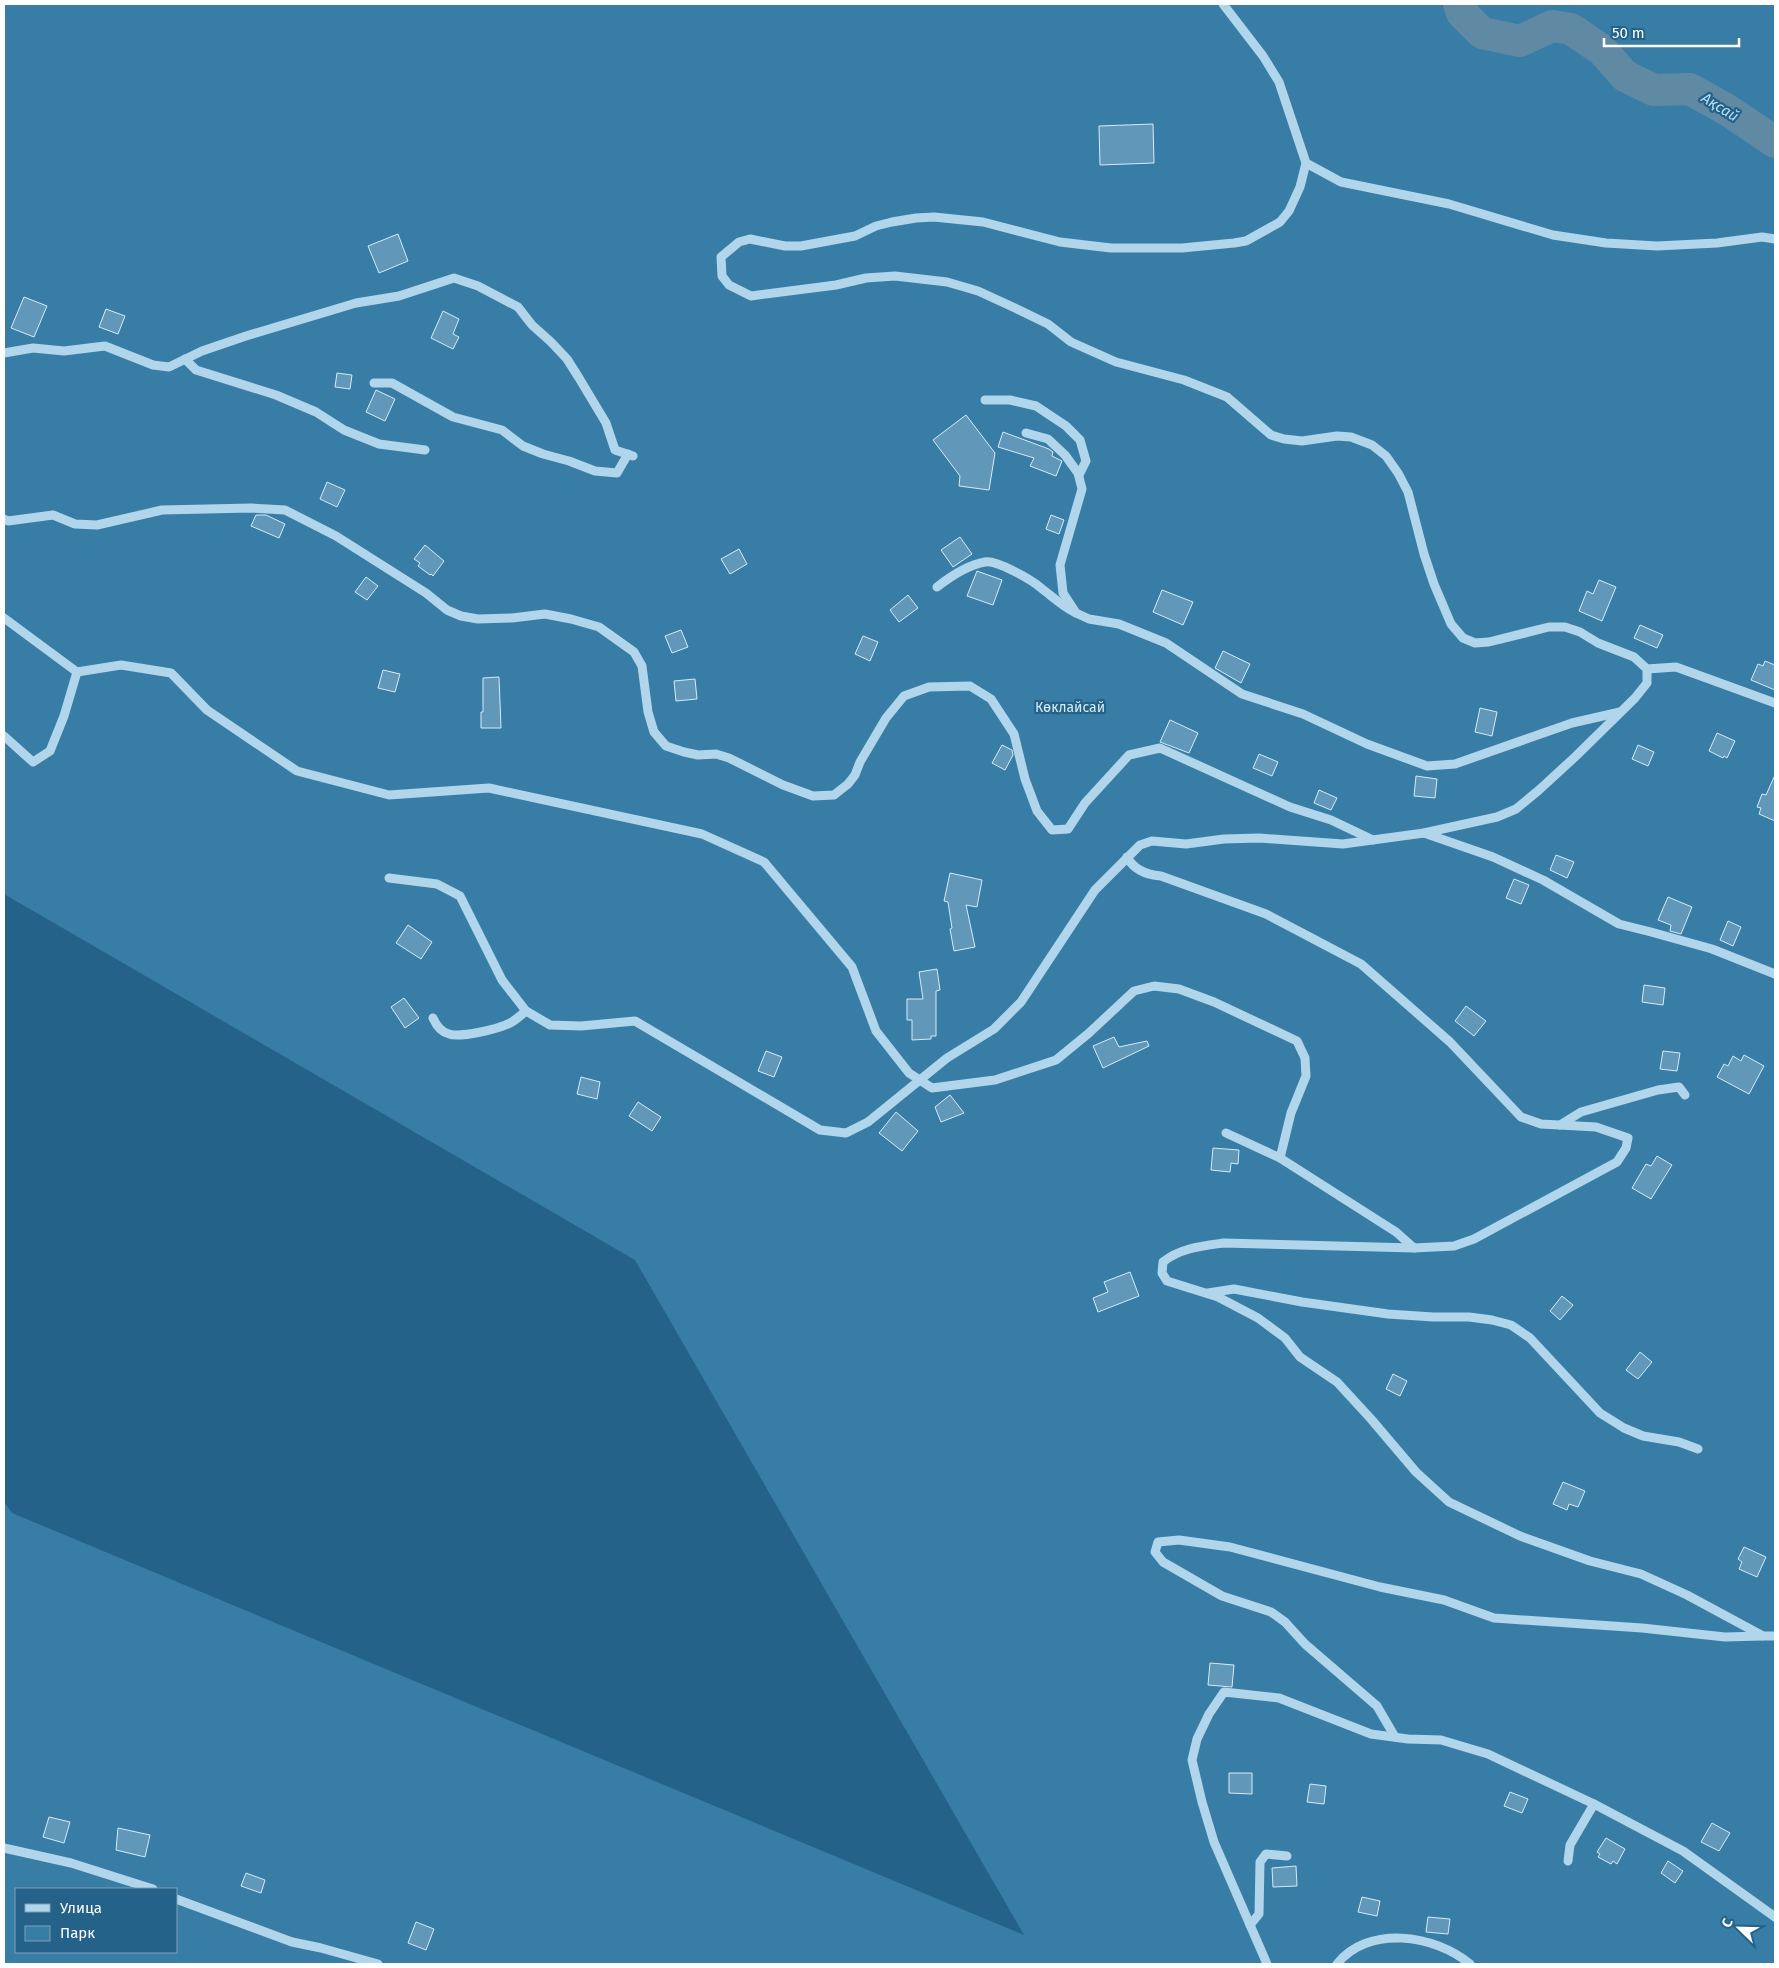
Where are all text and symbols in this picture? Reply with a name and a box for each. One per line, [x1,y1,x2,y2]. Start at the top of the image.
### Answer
scale bar [1604,15,1739,47]
text: 50 m [1612,24,1645,42]
water label: Ақсай [1697,88,1742,125]
park label: Көклайсай [1035,699,1105,716]
legend [15,1888,178,1953]
text: Улица [60,1899,102,1917]
north arrow [1714,1903,1764,1953]
text: С [1718,1916,1737,1930]
text: Парк [60,1924,95,1942]

